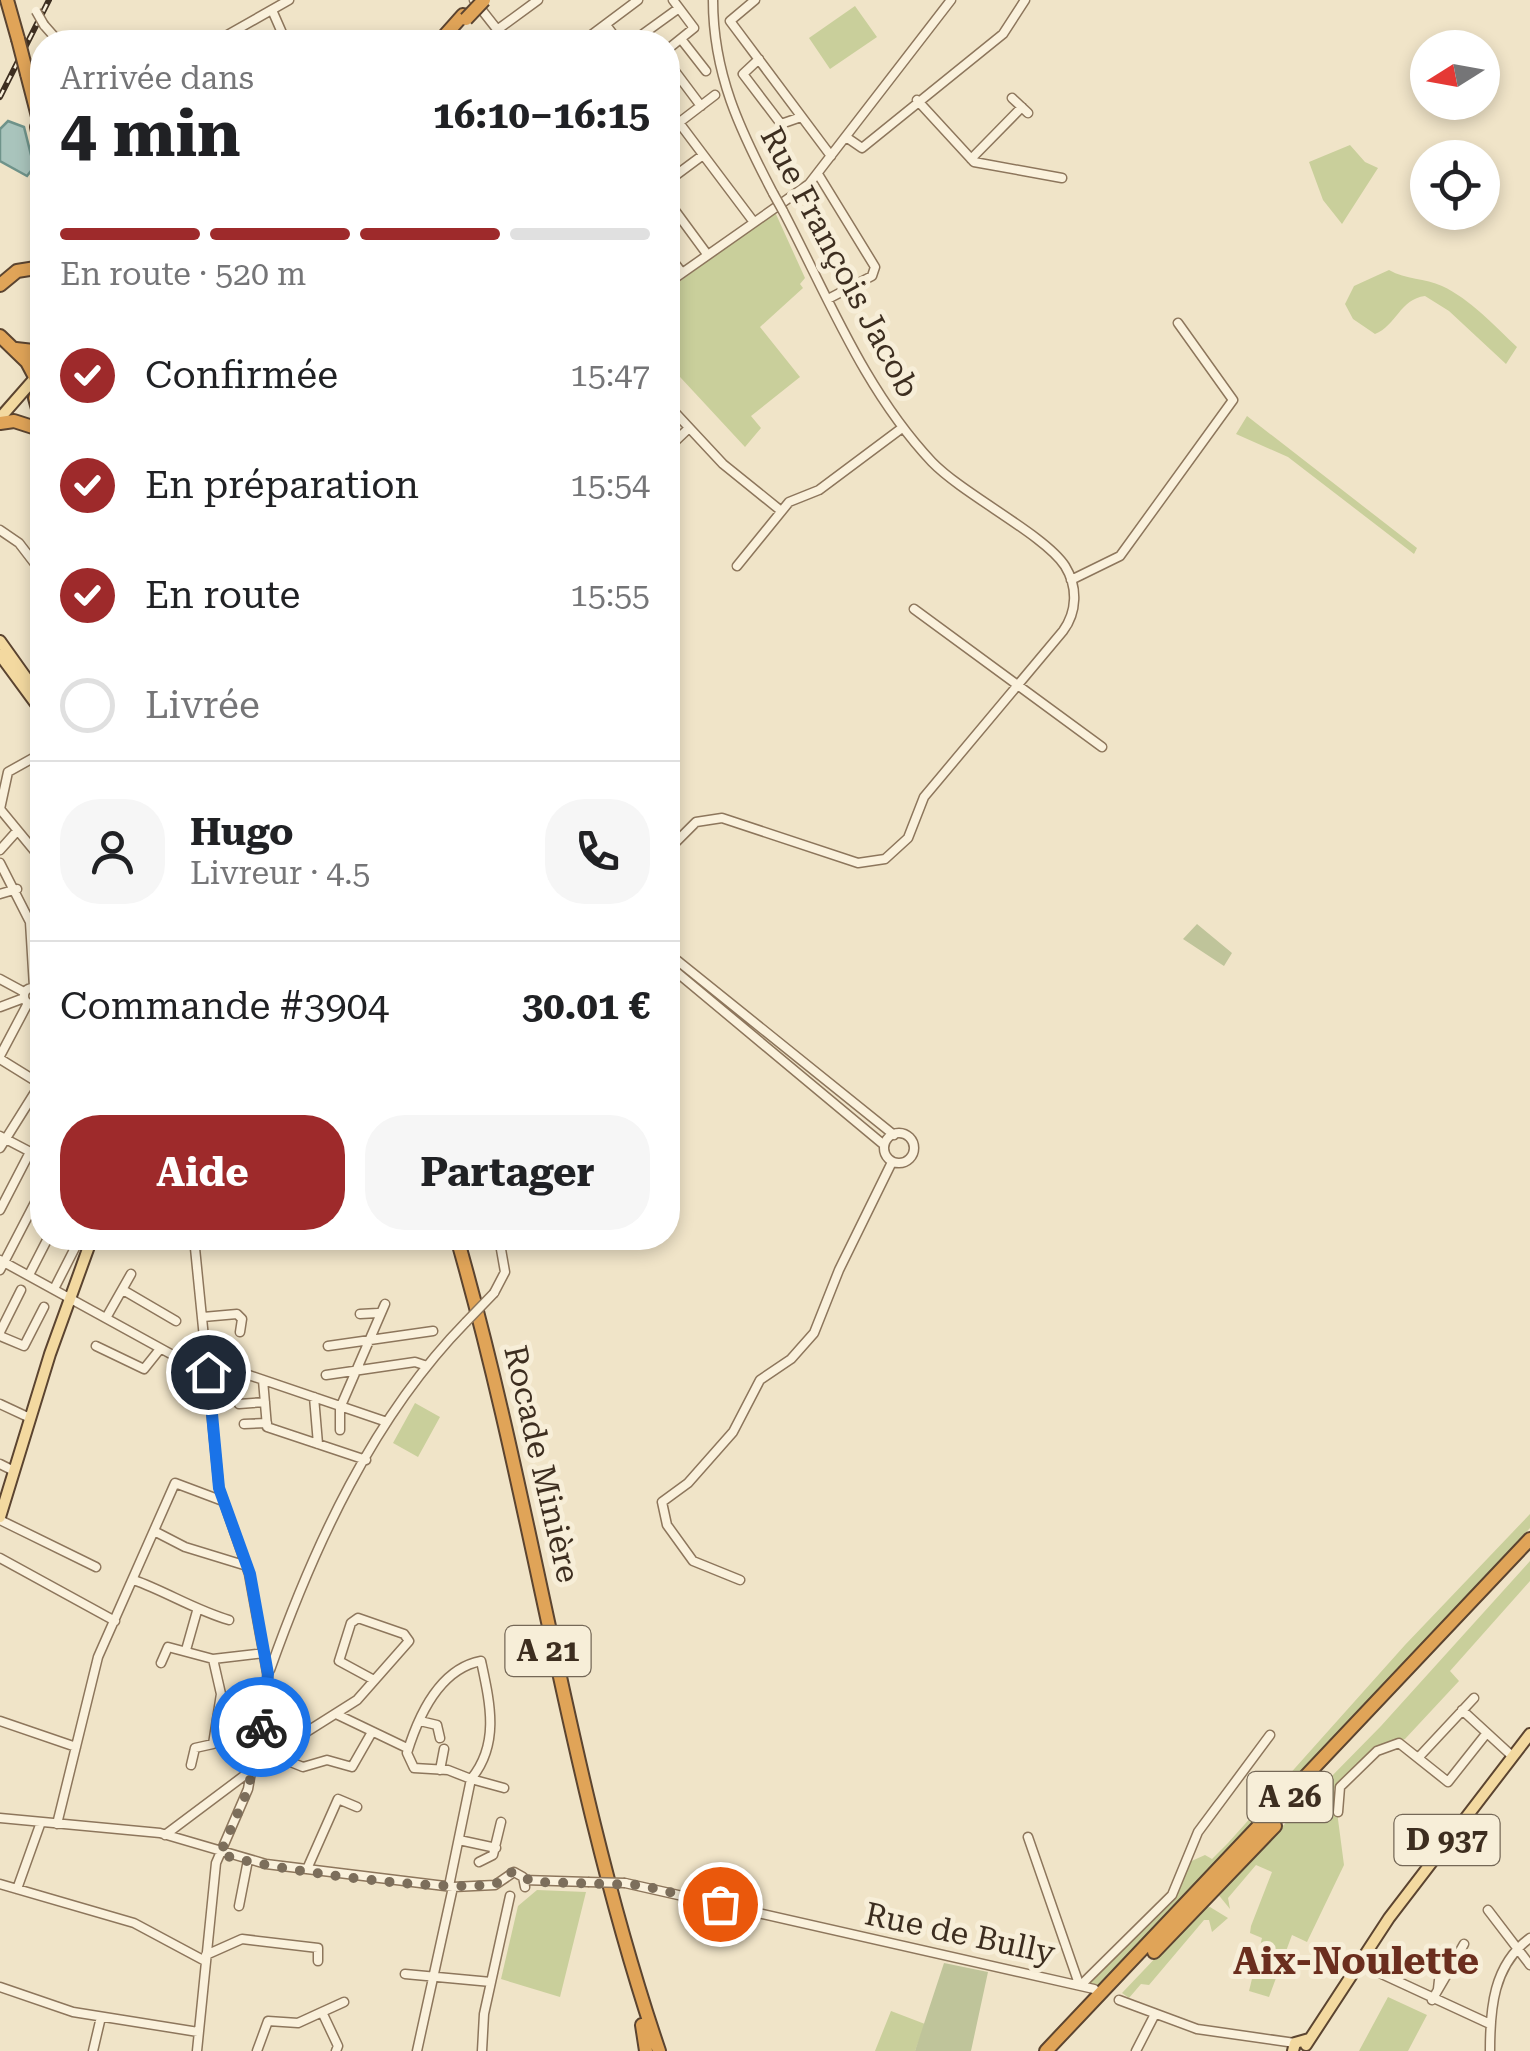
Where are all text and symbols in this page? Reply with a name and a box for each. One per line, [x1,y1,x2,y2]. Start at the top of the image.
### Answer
north arrow [1410,30,1500,120]
map controls [1410,30,1500,230]
text: Arrivée dans [60,59,254,97]
text: 16:10–16:15 [433,93,650,137]
text: 4 min [60,96,241,172]
street label: Rue François Jacob [753,120,927,404]
button: locate [1410,140,1500,230]
text: En route · 520 m [60,255,306,293]
icon: check [60,348,115,403]
text: Confirmée [145,353,338,397]
text: 15:47 [570,356,650,394]
icon: check [60,458,115,513]
text: En préparation [145,463,419,507]
text: 15:54 [570,466,650,504]
icon: check [60,568,115,623]
text: En route [145,573,300,617]
text: 15:55 [570,576,650,614]
text: Livrée [145,683,260,727]
button: person [60,799,165,904]
button: phone [545,799,650,904]
text: Hugo [190,810,294,854]
text: Livreur · 4.5 [190,854,370,892]
text: Commande #3904 [60,984,389,1028]
text: 30.01 € [522,984,650,1028]
button: Aide [60,1115,345,1230]
button: Partager [365,1115,650,1230]
pin [166,1330,251,1415]
street label: Rocade Minière [496,1342,588,1586]
icon: home [181,1345,236,1400]
road number: A 21 [506,1626,590,1676]
courier [211,1677,311,1777]
icon: bike [234,1700,289,1755]
road number: A 26 [1248,1772,1332,1822]
road number: D 937 [1394,1815,1500,1865]
pin [678,1862,763,1947]
icon: bag [693,1877,748,1932]
street label: Rue de Bully [862,1894,1059,1972]
district label: Aix-Noulette [1233,1939,1479,1983]

